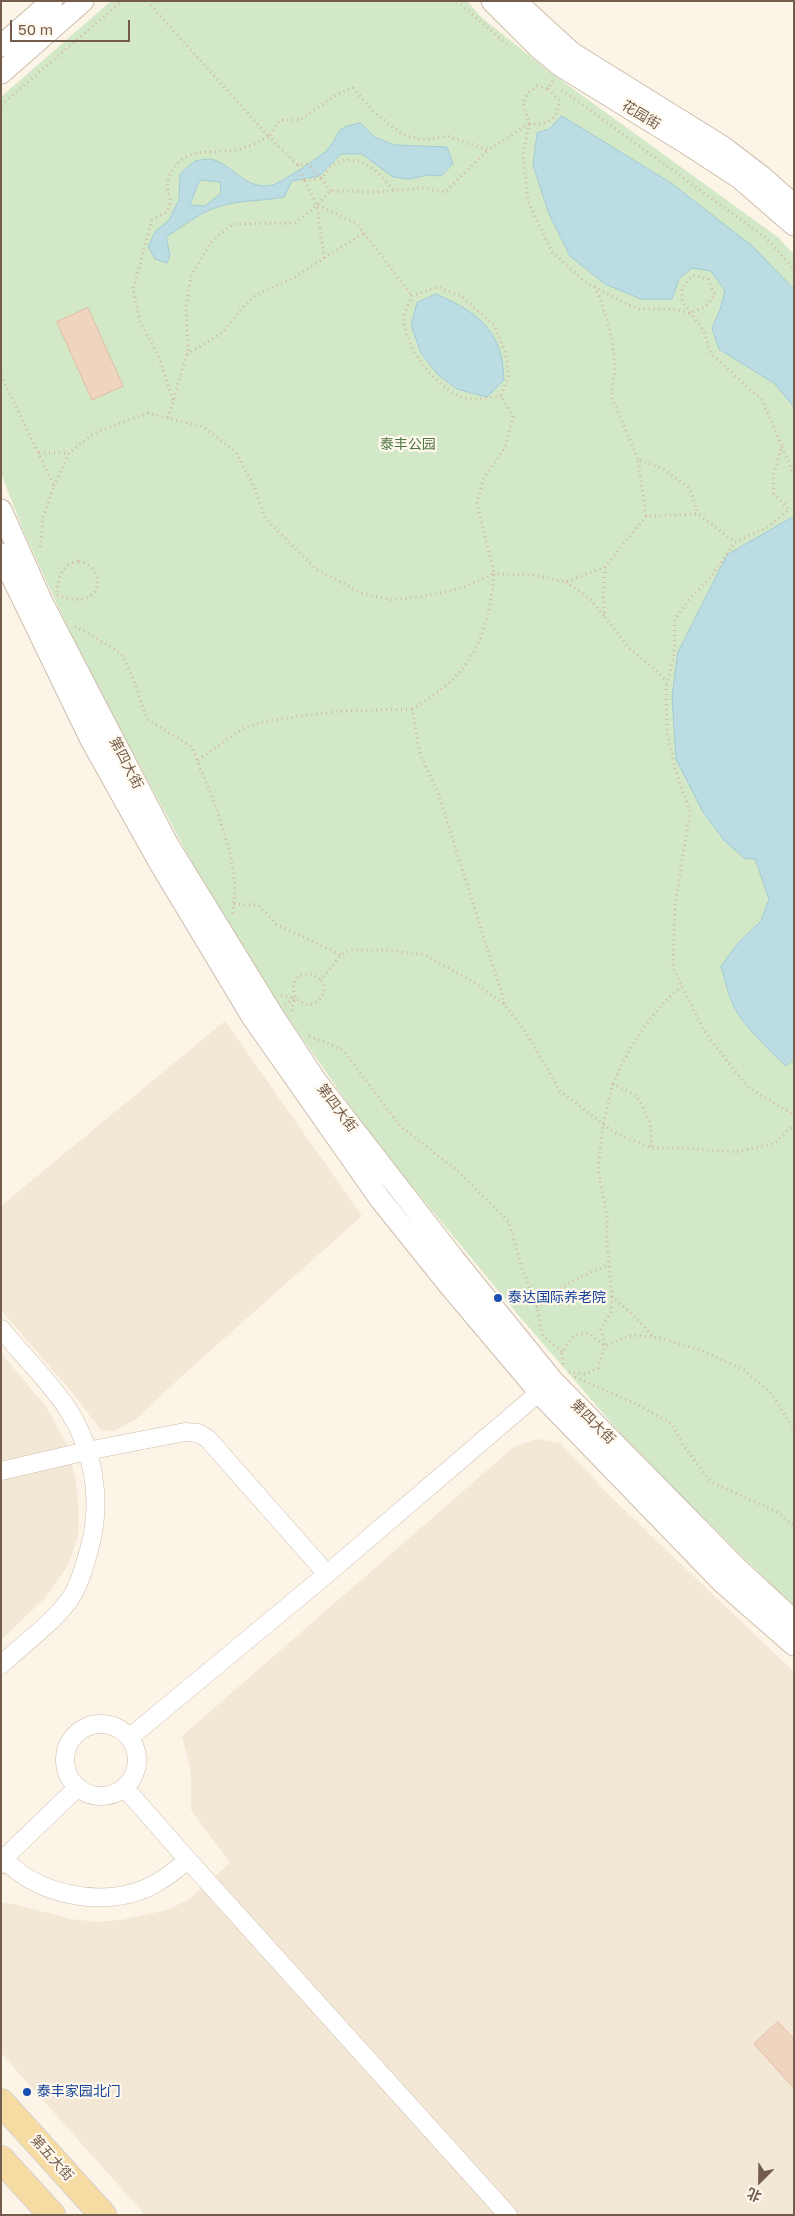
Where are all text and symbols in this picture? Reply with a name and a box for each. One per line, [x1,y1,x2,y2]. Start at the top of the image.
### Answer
scale bar [12,10,132,42]
text: 50 m [18,20,53,38]
street label: 花园街 [619,97,663,133]
park label: 泰丰公园 [380,437,436,453]
street label: 第四大街 [106,734,146,792]
street label: 第四大街 [313,1081,361,1135]
place label: 泰达国际养老院 [508,1290,606,1306]
marker: 泰达国际养老院 [492,1292,504,1304]
street label: 第四大街 [567,1396,619,1448]
place label: 泰丰家园北门 [37,2084,121,2100]
marker: 泰丰家园北门 [21,2086,33,2098]
street label: 第五大街 [27,2132,77,2184]
north arrow [735,2156,785,2206]
text: 北 [744,2185,764,2206]

